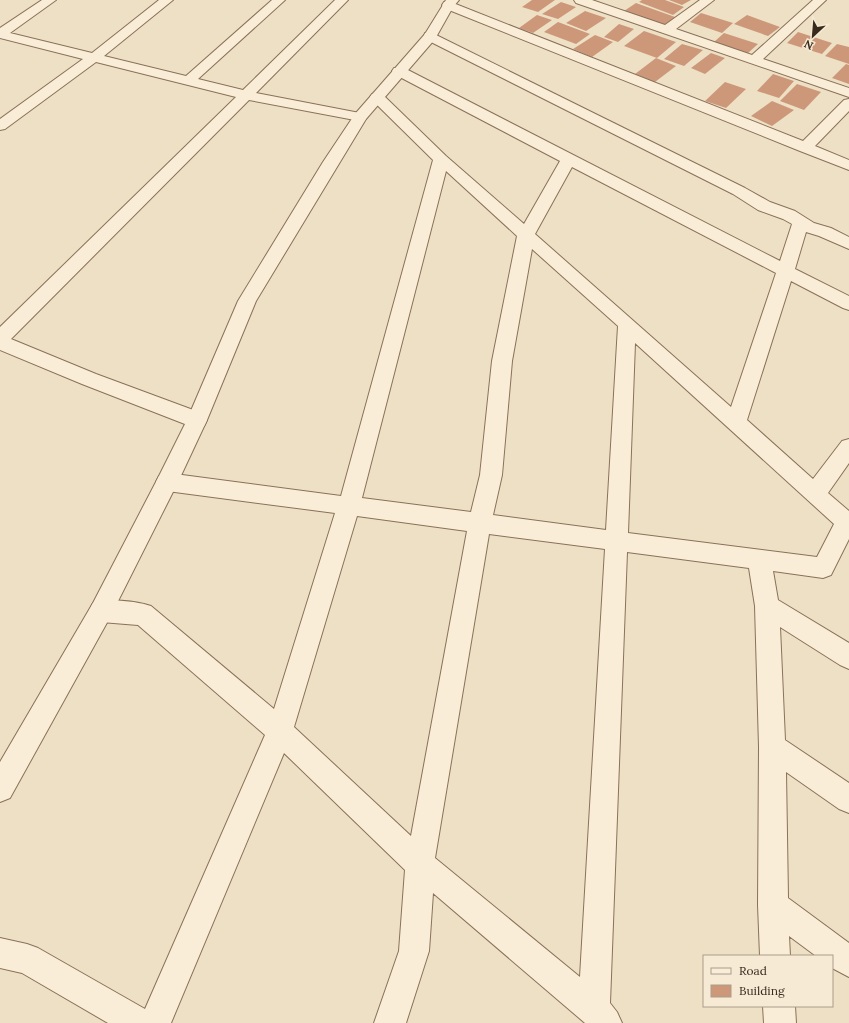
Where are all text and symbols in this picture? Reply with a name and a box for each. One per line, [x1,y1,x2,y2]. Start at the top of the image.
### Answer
north arrow [793,16,833,56]
text: N [801,37,816,53]
legend [703,955,833,1007]
text: Road [739,963,767,978]
text: Building [739,983,785,998]

